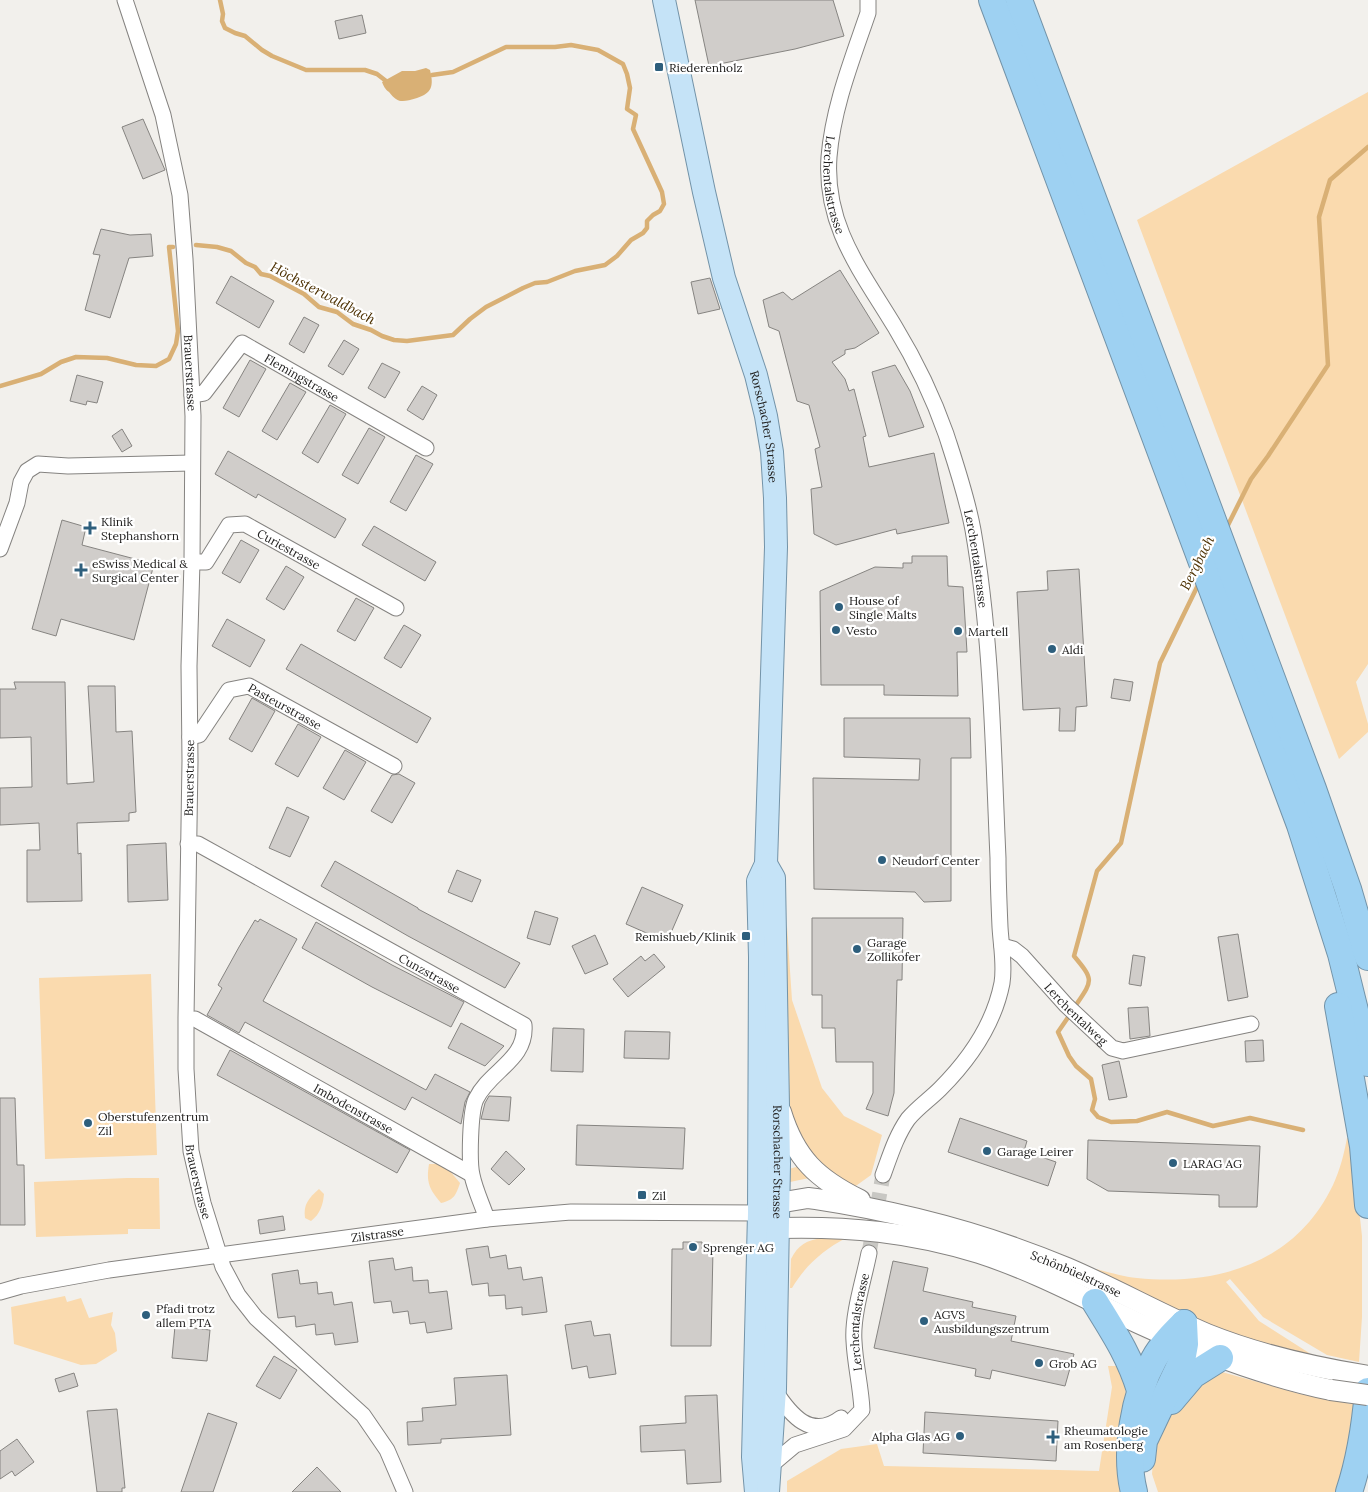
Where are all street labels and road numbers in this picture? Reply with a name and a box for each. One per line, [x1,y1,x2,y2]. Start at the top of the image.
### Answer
street label: Lerchentalstrasse [821,135,849,236]
street label: Brauerstrasse [181,334,200,412]
street label: Flemingstrasse [262,350,342,405]
street label: Rorschacher Strasse [747,368,782,484]
street label: Lerchentalstrasse [961,508,991,609]
street label: Curiestrasse [255,525,324,572]
street label: Pasteurstrasse [246,680,325,732]
street label: Brauerstrasse [181,739,197,816]
street label: Cunzstrasse [396,950,464,996]
street label: Lerchentalweg [1042,979,1111,1048]
street label: Imbodenstrasse [311,1080,397,1137]
street label: Rorschacher Strasse [770,1105,787,1219]
street label: Brauerstrasse [183,1144,215,1221]
street label: Zilstrasse [350,1223,405,1245]
street label: Schönbüelstrasse [1029,1247,1125,1300]
street label: Lerchentalstrasse [846,1271,872,1372]

